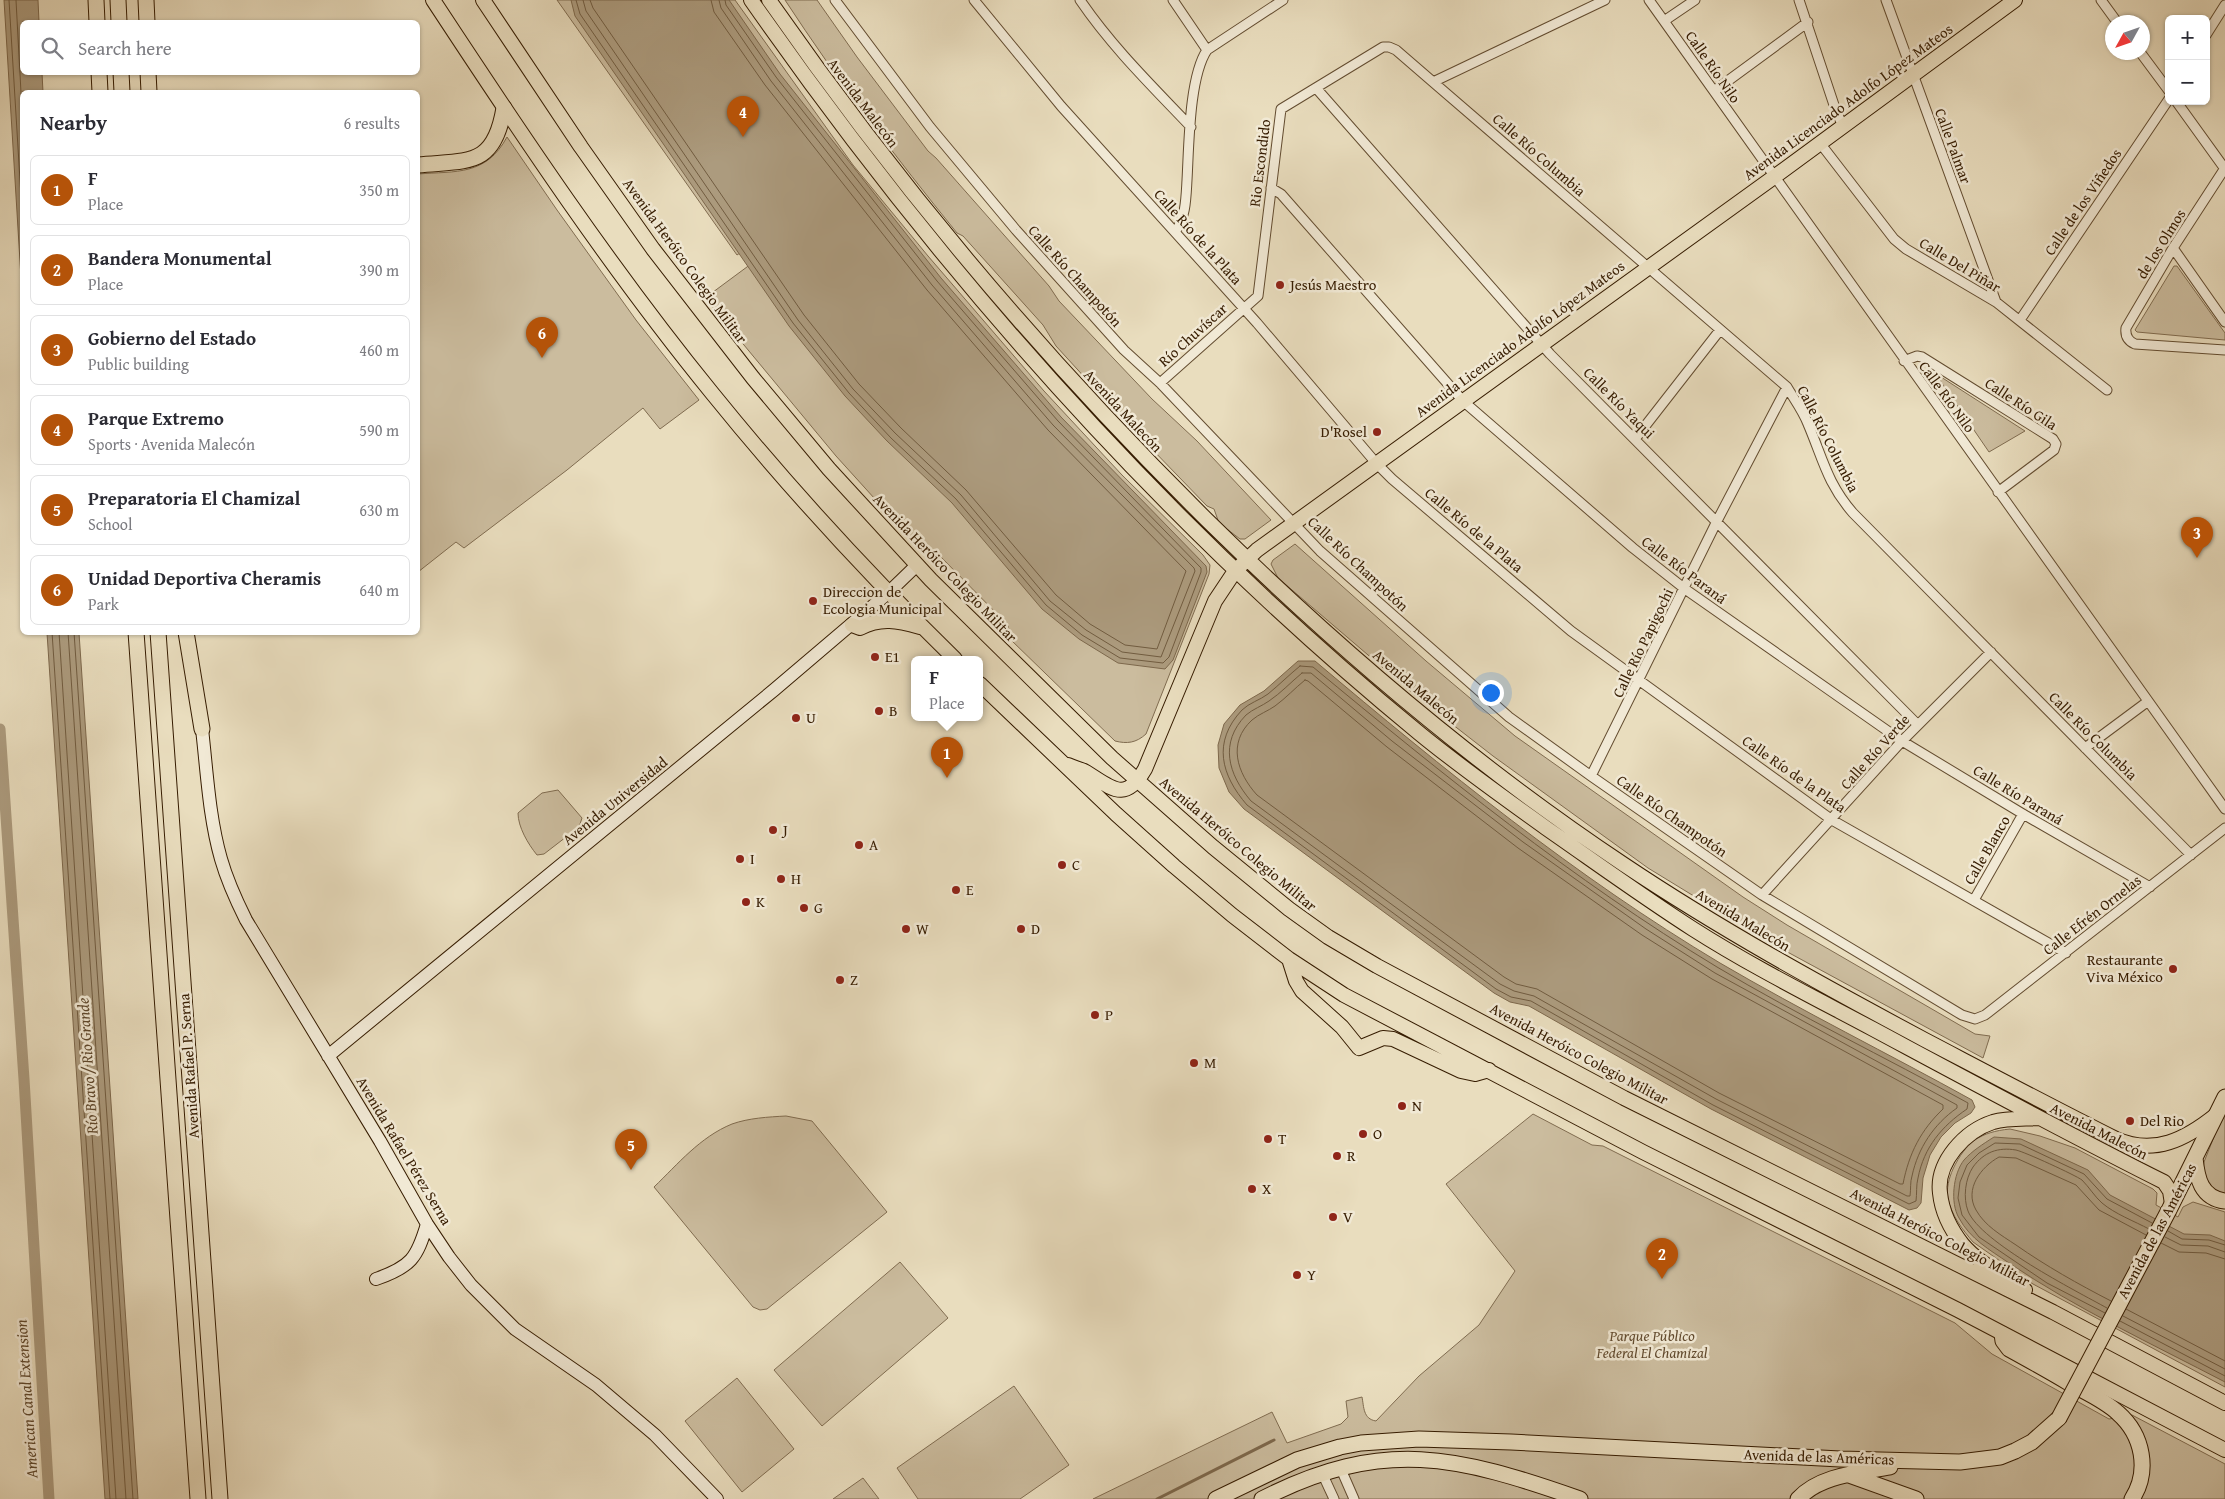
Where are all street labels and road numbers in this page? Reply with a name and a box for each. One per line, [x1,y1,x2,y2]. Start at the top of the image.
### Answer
street label: Avenida Licenciado Adolfo López Mateos [1739,18,1957,185]
street label: Calle Río Nilo [1681,26,1746,107]
street label: Avenida Malecón [823,54,904,152]
street label: Calle Palmar [1930,105,1977,186]
street label: Calle Río Columbia [1488,108,1590,201]
street label: Rio Escondido [1244,118,1275,208]
street label: Calle de los Viñedos [2039,144,2126,259]
street label: Avenida Heróico Colegio Militar [618,174,752,348]
street label: Calle Río de la Plata [1150,184,1247,289]
street label: de los Olmos [2131,205,2190,283]
street label: Calle Río Champotón [1024,220,1127,332]
street label: Calle Del Piñar [1916,232,2005,297]
street label: Avenida Licenciado Adolfo López Mateos [1411,255,1629,422]
street label: Río Chuvíscar [1154,298,1232,371]
street label: Calle Río Nilo [1914,357,1981,437]
street label: Calle Río Yaqui [1579,362,1660,443]
street label: Avenida Malecón [1079,364,1168,457]
street label: Calle Río Gila [1981,372,2061,435]
street label: Calle Río Columbia [1792,382,1864,496]
street label: Calle Río de la Plata [1421,482,1528,577]
street label: Avenida Heróico Colegio Militar [869,489,1022,647]
street label: Calle Río Champotón [1303,511,1414,616]
street label: Calle Río Paraná [1637,531,1731,609]
street label: Calle Río Papigochi [1607,584,1678,701]
street label: Avenida Malecón [1369,644,1464,729]
street label: Calle Río Columbia [2044,687,2142,785]
street label: Calle Río Verde [1835,709,1914,794]
street label: Calle Río de la Plata [1738,730,1850,817]
street label: Avenida Universidad [558,752,672,850]
street label: Calle Río Paraná [1969,759,2067,830]
street label: Calle Río Champotón [1613,769,1732,862]
street label: Avenida Heróico Colegio Militar [1155,771,1321,916]
street label: Calle Blanco [1958,811,2015,888]
street label: Calle Efrén Ornelas [2038,870,2145,960]
street label: Avenida Malecón [1692,883,1795,956]
street label: Avenida Rafael P. Serna [173,993,204,1139]
street label: Avenida Heróico Colegio Militar [1486,997,1672,1110]
street label: Avenida Rafael Pérez Serna [352,1073,457,1229]
street label: Avenida Malecón [2047,1097,2152,1164]
street label: Avenida de las Américas [2112,1159,2201,1302]
street label: Avenida Heróico Colegio Militar [1847,1182,2034,1291]
street label: Avenida de las Américas [1743,1443,1895,1470]

